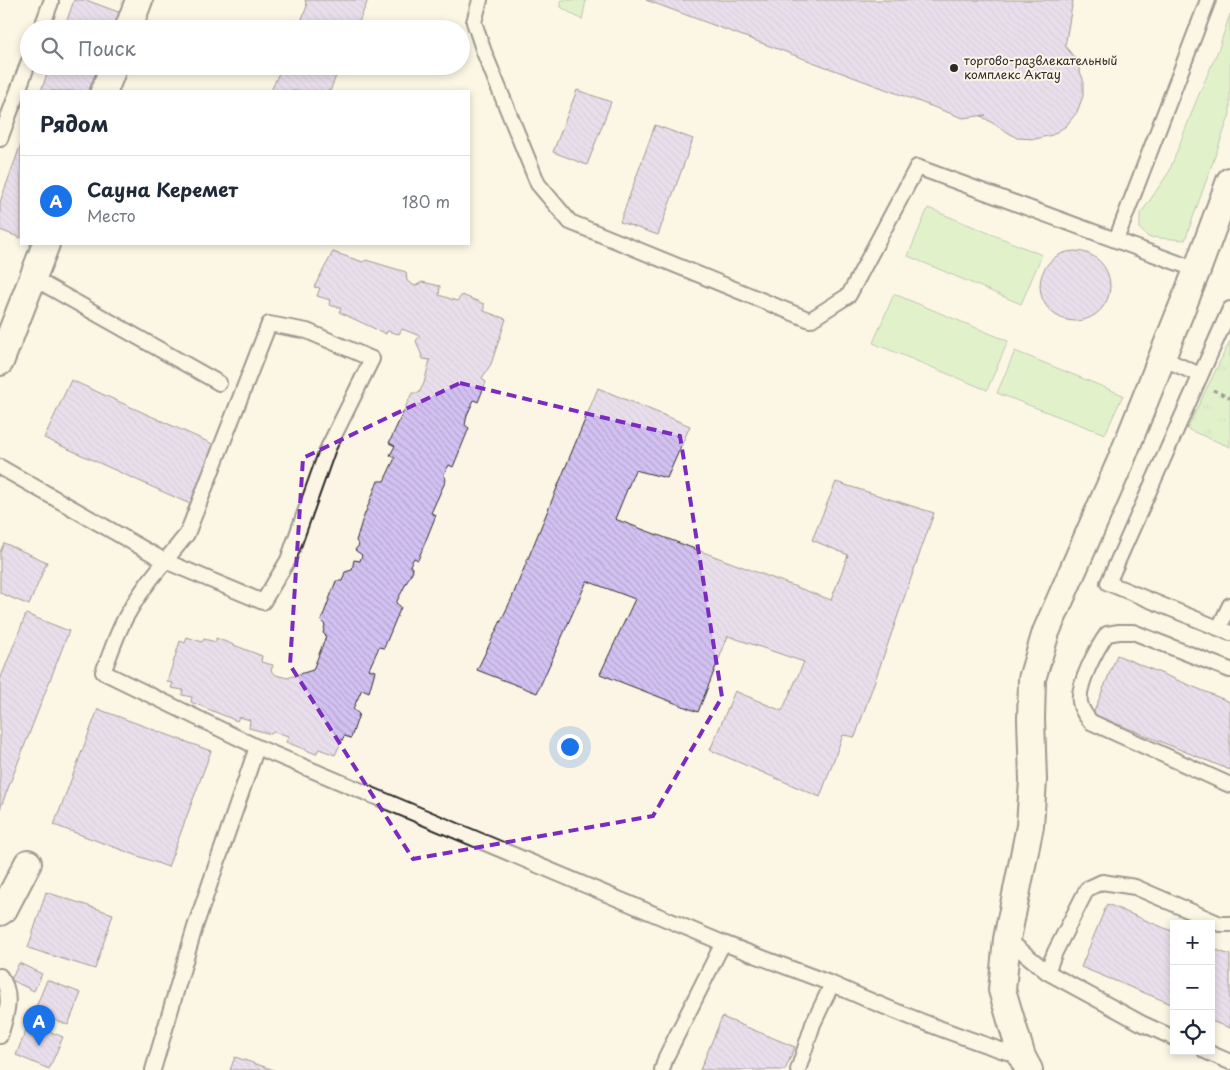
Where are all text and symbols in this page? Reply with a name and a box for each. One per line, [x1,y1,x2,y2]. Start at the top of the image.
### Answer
search box [20,20,470,75]
icon: search [38,34,66,62]
text: Поиск [78,34,136,62]
place label: торгово-развлекательный комплекс Актау [964,51,1118,83]
marker: торгово-развлекательный комплекс Актау [948,62,960,74]
text: Рядом [40,107,108,139]
text: Сауна Керемет [87,175,238,203]
text: A [50,189,62,213]
text: 180 m [402,189,450,213]
text: Место [87,203,136,227]
your location [557,734,583,760]
map controls [1170,920,1215,1055]
button: + [1170,920,1215,965]
button: − [1170,965,1215,1010]
pin: A [23,1005,55,1046]
button: locate [1170,1010,1215,1055]

